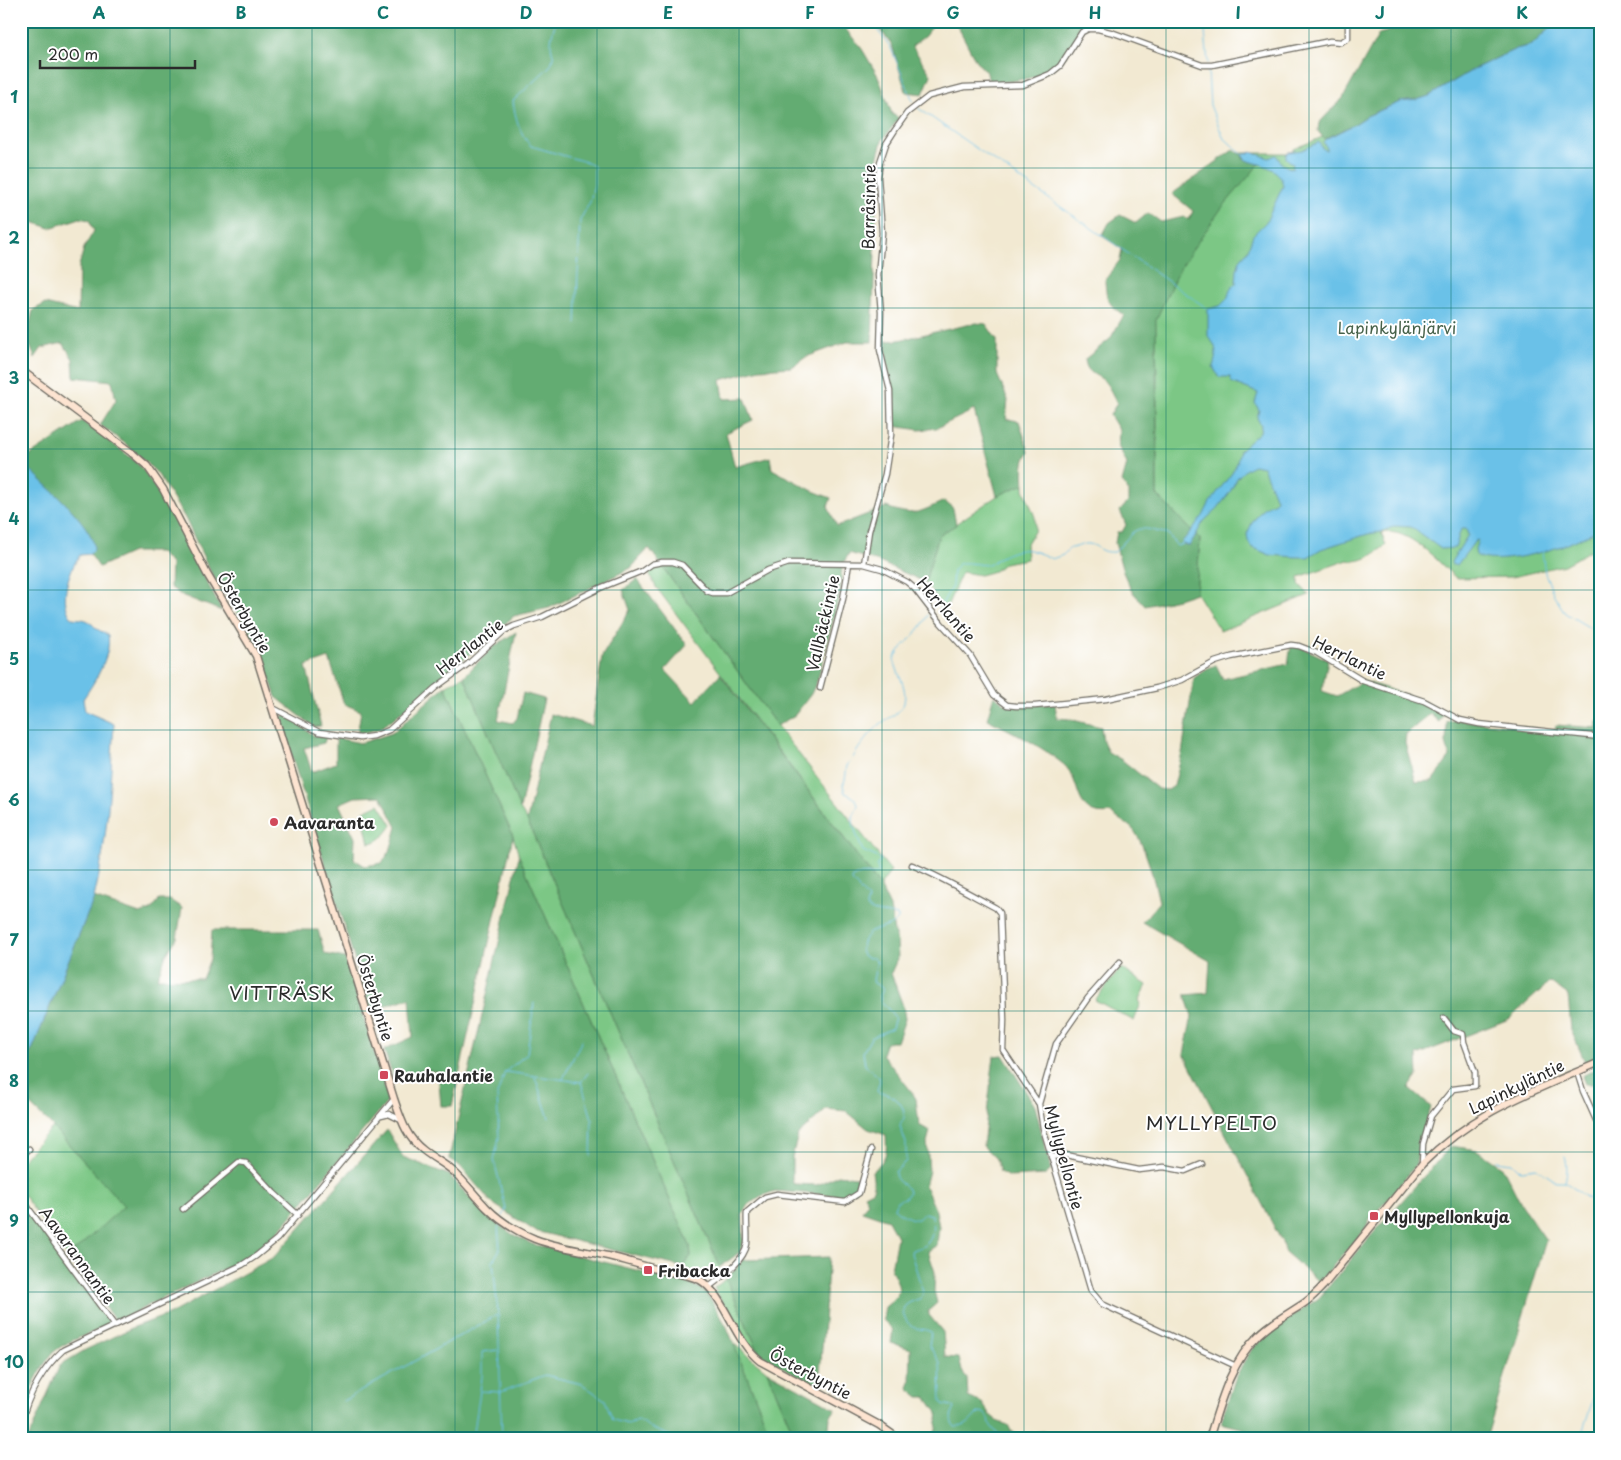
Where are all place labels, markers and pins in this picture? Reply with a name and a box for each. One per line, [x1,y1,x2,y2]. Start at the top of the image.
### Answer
place label: Aavaranta [284,810,375,834]
marker: Aavaranta [268,816,280,828]
place label: Rauhalantie [394,1063,493,1087]
marker: Rauhalantie [378,1069,390,1081]
place label: Myllypellonkuja [1384,1204,1510,1228]
marker: Myllypellonkuja [1368,1210,1380,1222]
place label: Fribacka [658,1258,731,1282]
marker: Fribacka [642,1264,654,1276]

